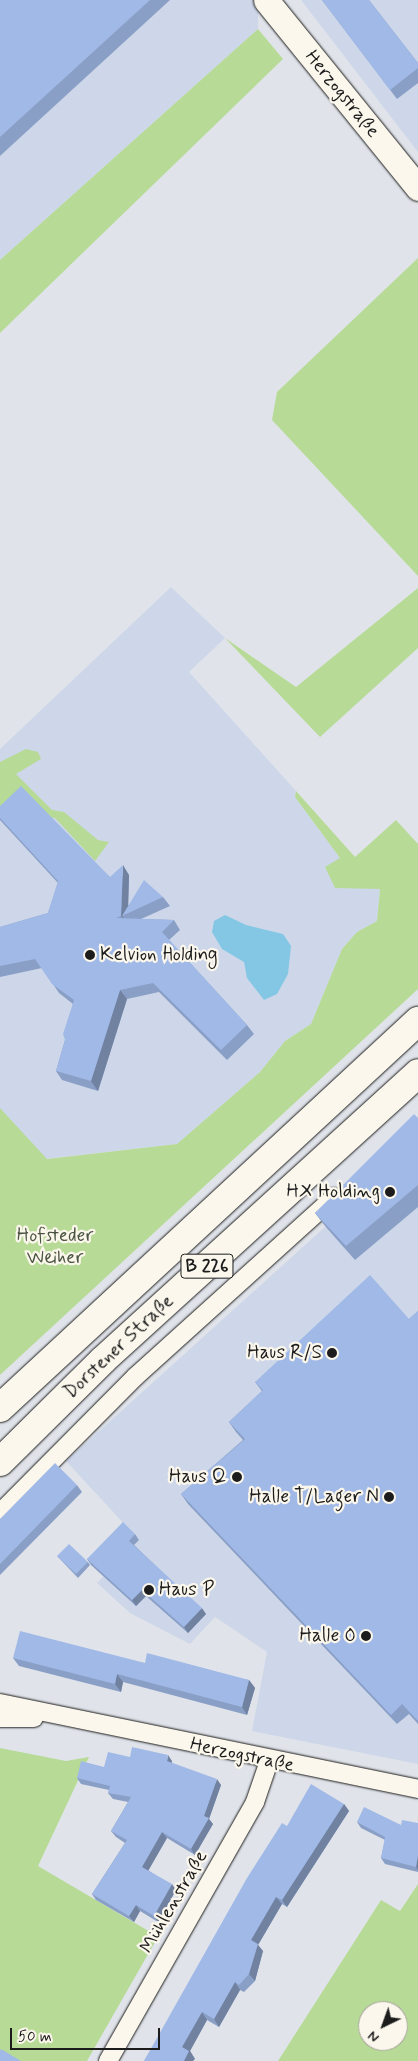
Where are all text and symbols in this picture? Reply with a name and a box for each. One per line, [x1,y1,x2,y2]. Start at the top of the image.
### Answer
street label: Herzogstraße [300,46,384,142]
place label: Kelvion Holding [100,944,220,966]
marker: Kelvion Holding [84,949,96,961]
place label: HX Holding [291,1181,380,1203]
marker: HX Holding [384,1186,396,1198]
park label: Hofsteder Weiher [17,1225,93,1269]
road number: B 226 [180,1250,234,1282]
street label: Dorstener Straße [60,1291,178,1403]
place label: Haus R/S [249,1342,322,1364]
marker: Haus R/S [326,1347,338,1359]
place label: Haus Q [170,1466,227,1488]
marker: Haus Q [231,1471,243,1483]
place label: Halle T/Lager N [249,1486,379,1508]
marker: Halle T/Lager N [383,1491,395,1503]
place label: Haus P [159,1579,213,1601]
marker: Haus P [143,1584,155,1596]
place label: Halle O [298,1625,356,1647]
marker: Halle O [360,1630,372,1642]
street label: Herzogstraße [188,1733,296,1777]
street label: Mühlenstraße [135,1847,213,1957]
north arrow [358,2001,408,2051]
scale bar [12,2018,162,2050]
text: 50 m [18,2027,52,2047]
text: N [364,2027,383,2046]

